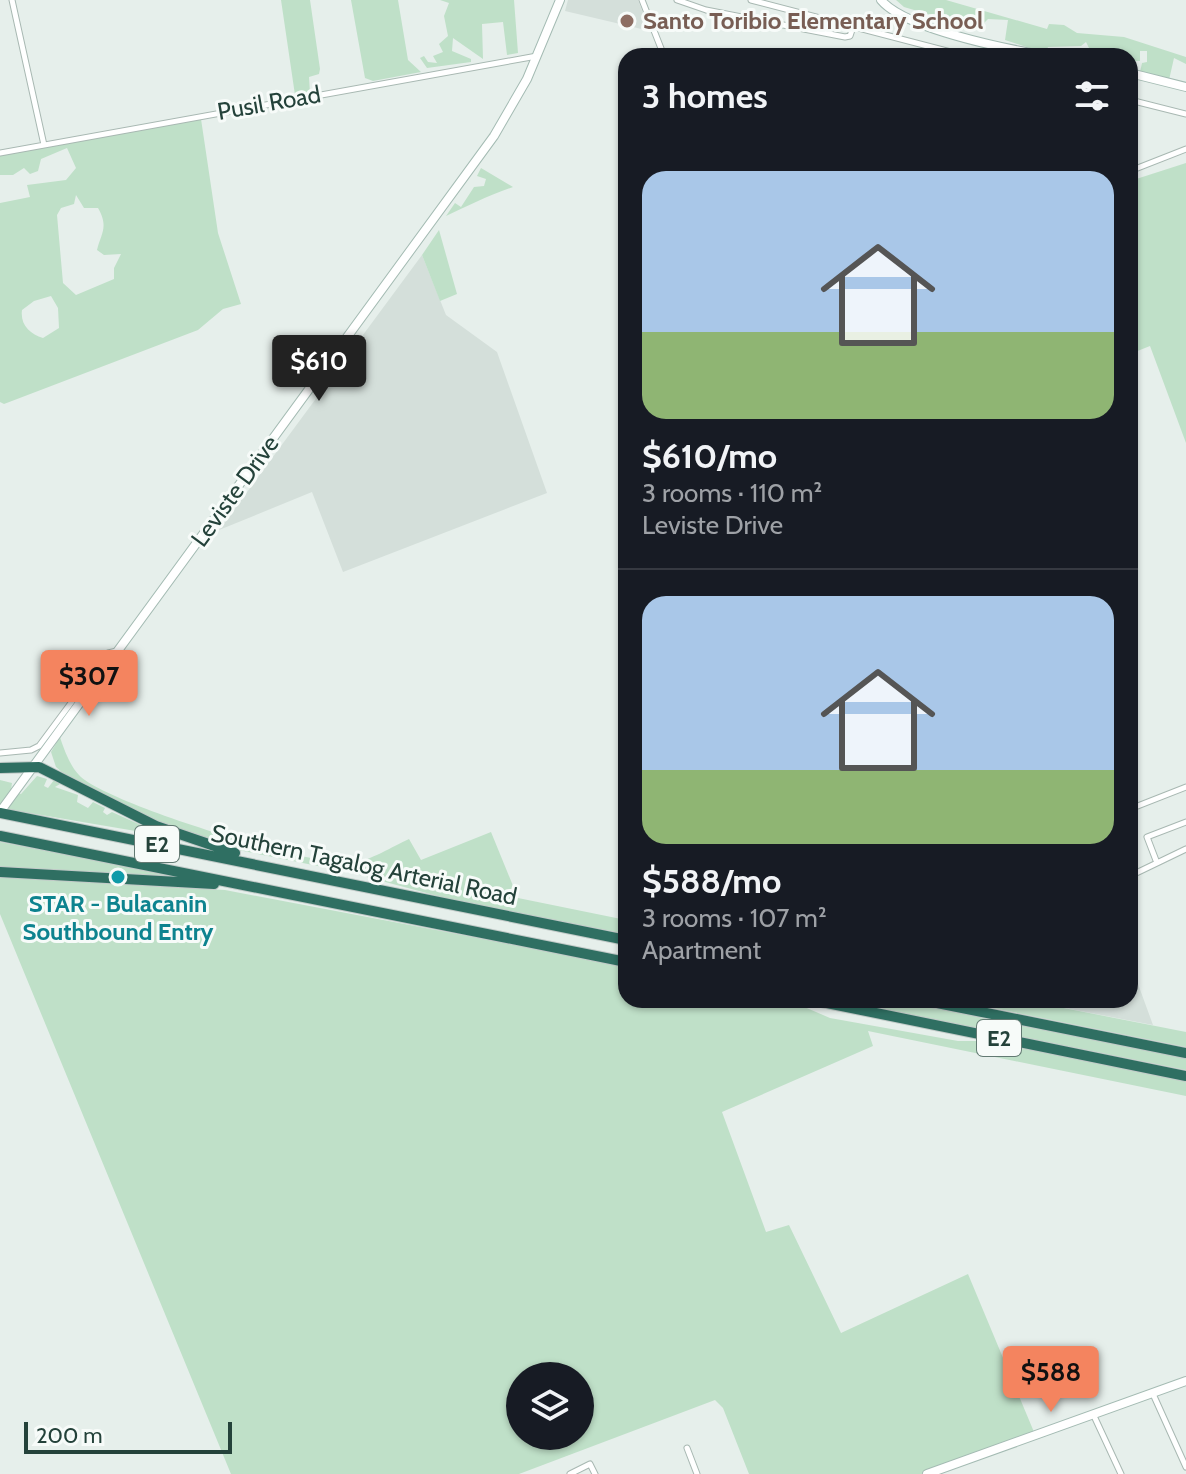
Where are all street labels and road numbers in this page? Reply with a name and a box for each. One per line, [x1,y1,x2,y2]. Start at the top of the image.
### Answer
street label: Pusil Road [215,79,323,126]
street label: Leviste Drive [185,429,285,552]
street label: Southern Tagalog Arterial Road [209,818,520,911]
road number: E2 [135,826,179,862]
road number: E2 [977,1020,1021,1056]

